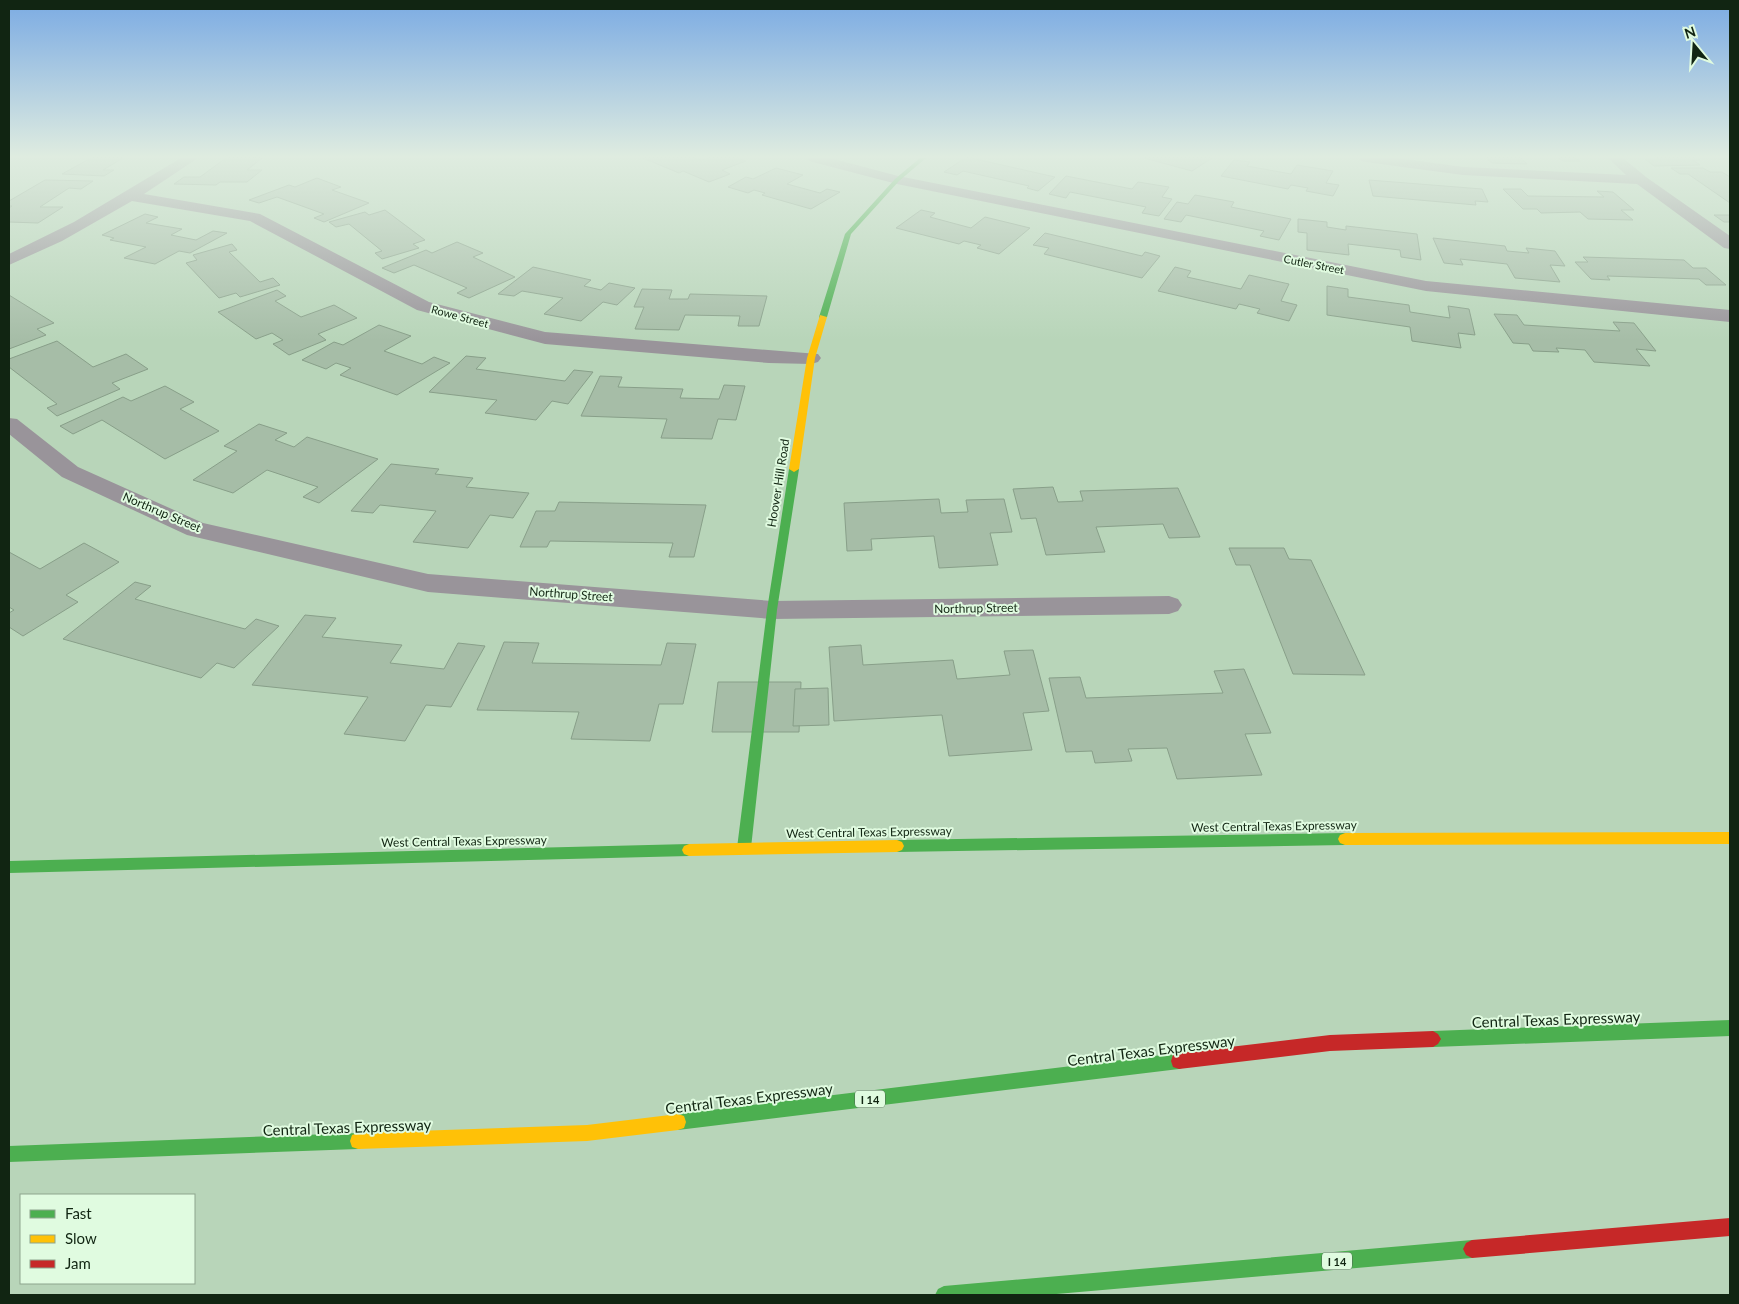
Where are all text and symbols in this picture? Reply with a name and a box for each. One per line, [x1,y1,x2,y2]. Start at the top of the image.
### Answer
north arrow [1669,20,1719,70]
text: N [1682,22,1698,42]
street label: Cutler Street [1283,252,1345,276]
street label: Rowe Street [430,302,490,330]
street label: Hoover Hill Road [764,438,792,528]
street label: Northrup Street [121,489,204,536]
street label: Northrup Street [529,584,614,604]
street label: Northrup Street [934,600,1019,616]
street label: West Central Texas Expressway [1191,817,1358,835]
street label: West Central Texas Expressway [786,823,953,841]
street label: West Central Texas Expressway [381,832,548,850]
street label: Central Texas Expressway [1471,1007,1641,1031]
street label: Central Texas Expressway [1066,1031,1236,1069]
street label: Central Texas Expressway [664,1079,834,1117]
road number: I 14 [855,1090,885,1108]
street label: Central Texas Expressway [262,1115,432,1139]
legend [20,1194,195,1284]
text: Fast [65,1204,92,1222]
text: Slow [65,1229,97,1247]
road number: I 14 [1322,1252,1352,1270]
text: Jam [65,1254,91,1272]

